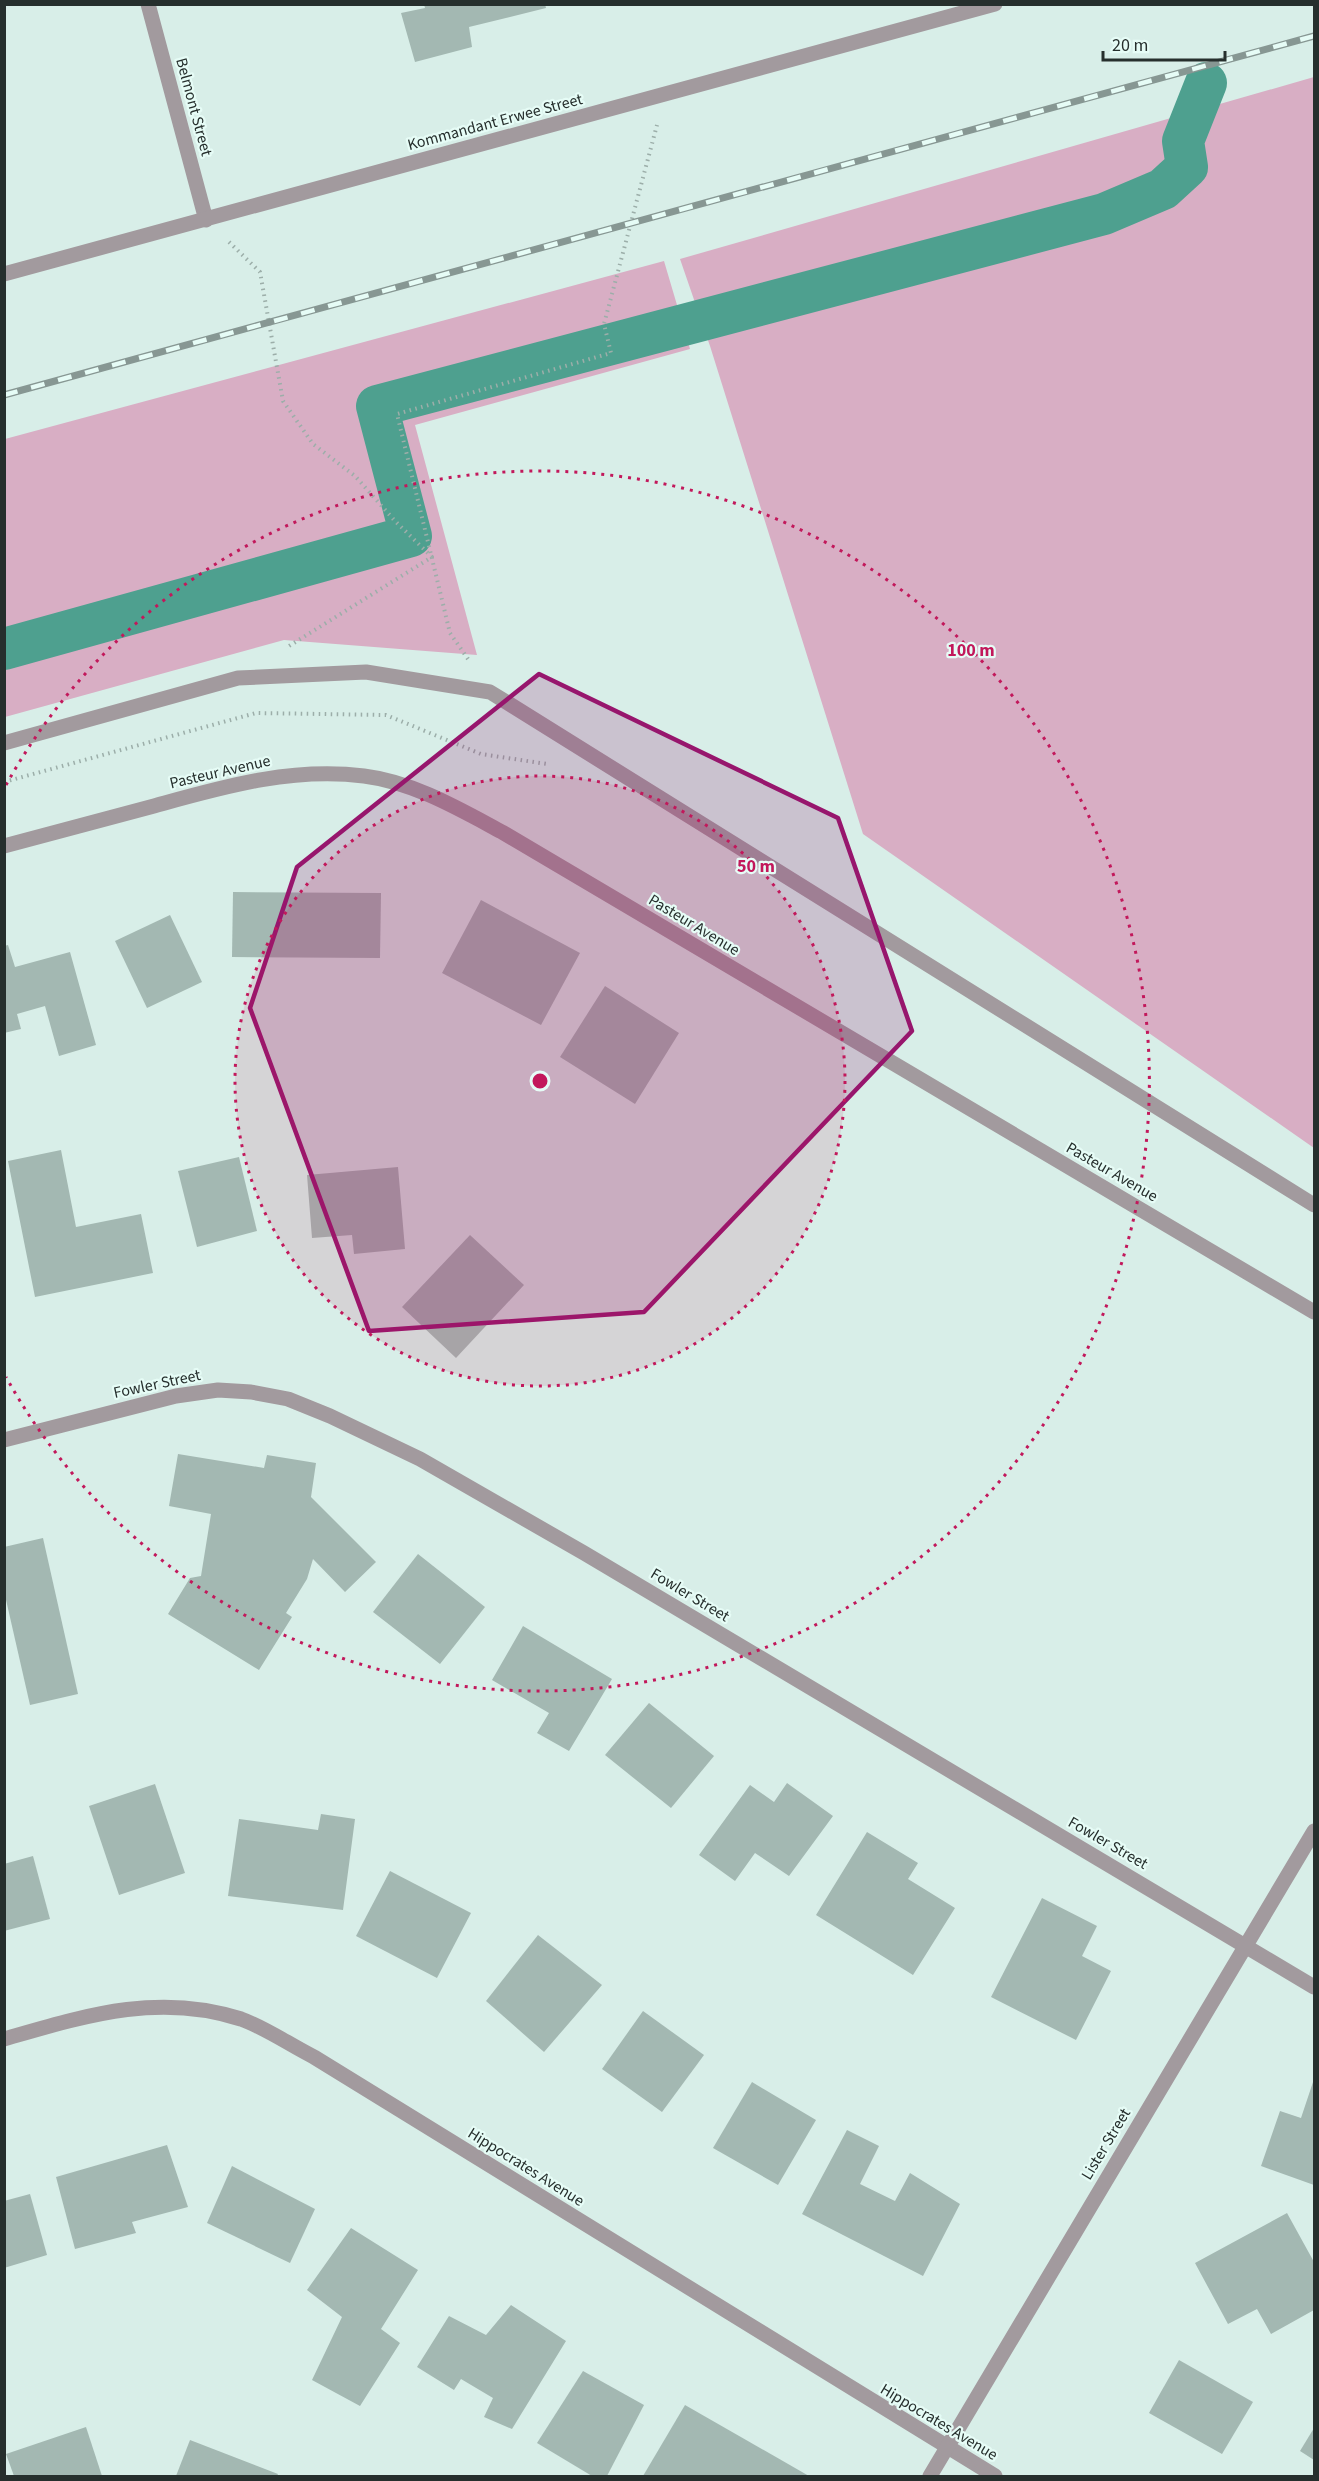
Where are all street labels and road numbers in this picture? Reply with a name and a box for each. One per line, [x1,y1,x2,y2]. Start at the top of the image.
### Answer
street label: Belmont Street [170,55,218,159]
street label: Kommandant Erwee Street [405,88,586,156]
street label: Pasteur Avenue [167,750,273,794]
street label: Pasteur Avenue [644,889,744,961]
street label: Pasteur Avenue [1062,1137,1162,1207]
street label: Fowler Street [111,1364,203,1404]
street label: Fowler Street [646,1563,734,1628]
street label: Fowler Street [1064,1811,1152,1875]
street label: Lister Street [1076,2104,1136,2184]
street label: Hippocrates Avenue [464,2122,588,2212]
street label: Hippocrates Avenue [876,2378,1002,2466]

